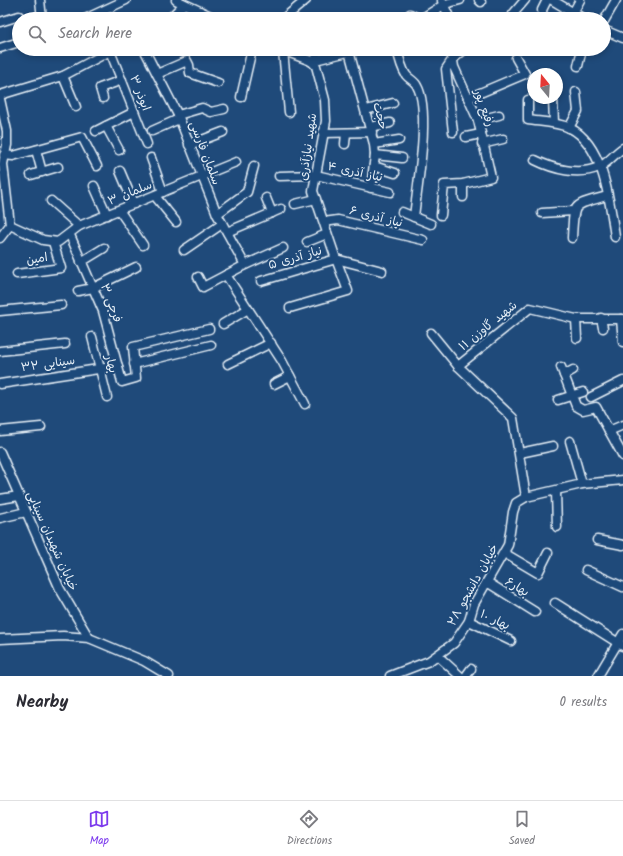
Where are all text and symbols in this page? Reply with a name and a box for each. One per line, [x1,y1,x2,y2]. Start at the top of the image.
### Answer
search box [12,12,611,56]
text: Search here [58,22,132,46]
icon: search [26,23,48,45]
north arrow [527,68,563,104]
street label: ابوذر ۳ [125,72,155,114]
street label: رفیع پور [468,86,500,129]
street label: حجت [367,100,393,132]
street label: شهید نیازآذری [294,112,322,182]
street label: سلمان فارسی [184,118,226,188]
street label: نیاز آذری ۴ [326,157,384,187]
street label: سلمان ۳ [105,176,155,210]
street label: نیاز آذری ۶ [347,201,405,233]
street label: نیاز آذری ۵ [266,241,324,275]
street label: امین [25,248,49,270]
street label: فرجی ۳ [95,281,127,325]
street label: شهید گاوزن ۱۱ [455,296,521,356]
street label: سینایی ۳۲ [20,351,76,377]
street label: بهار [99,352,123,375]
street label: خیابان شهیدان سینایی [21,488,83,594]
street label: خیابان دانشجو ۲۸ [443,540,503,630]
street label: بهار۶ [501,572,533,602]
street label: بهار ۱۰ [477,605,513,635]
text: Nearby [16,689,68,716]
text: 0 results [560,692,607,713]
tab: Map [88,808,110,850]
tab: Directions [287,808,332,850]
tab: Saved [509,808,535,850]

